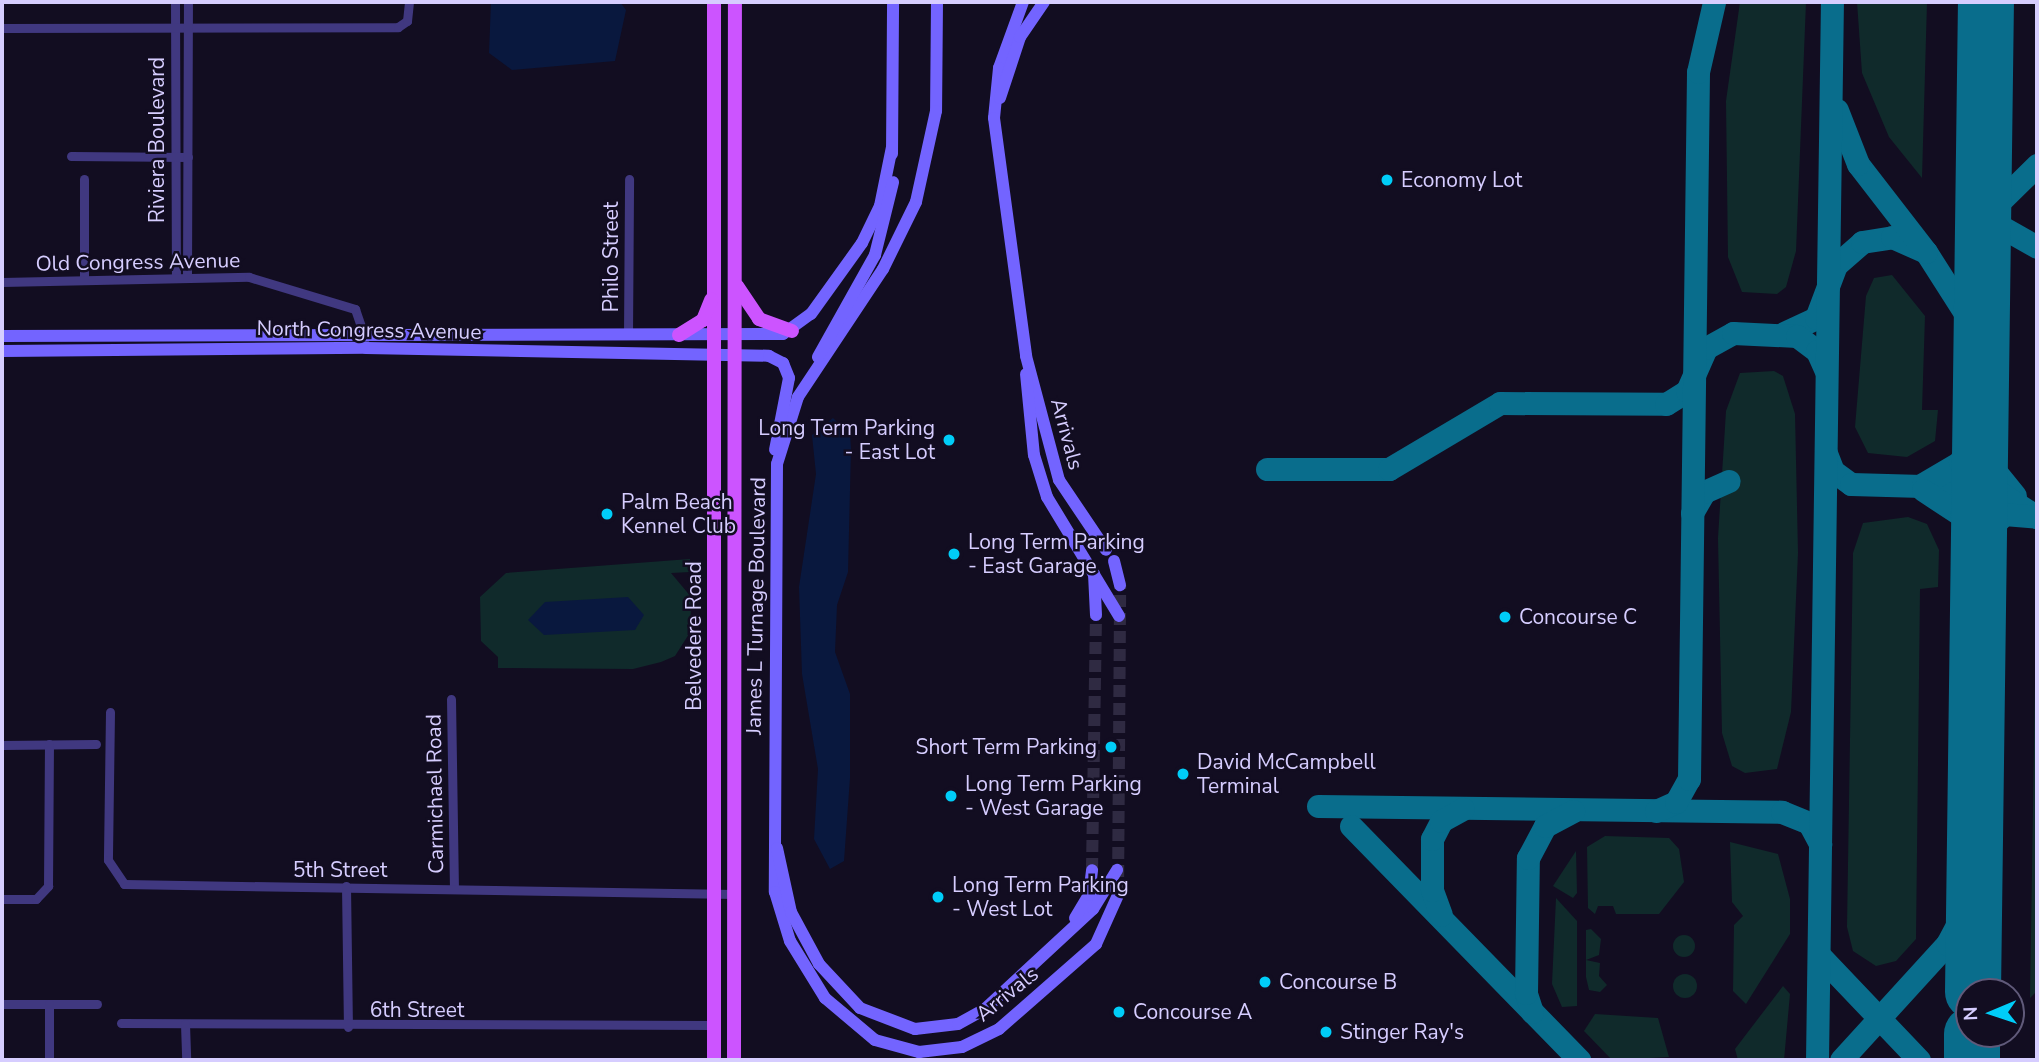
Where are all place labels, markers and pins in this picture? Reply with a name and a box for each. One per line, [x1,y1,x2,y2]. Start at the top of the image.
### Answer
place label: Economy Lot [1401,167,1522,193]
marker: Economy Lot [1379,172,1395,188]
place label: Long Term Parking - East Lot [758,415,935,465]
marker: Long Term Parking - East Lot [941,432,957,448]
place label: Palm Beach Kennel Club [621,489,736,539]
marker: Palm Beach Kennel Club [599,506,615,522]
place label: Long Term Parking - East Garage [968,529,1145,579]
marker: Long Term Parking - East Garage [946,546,962,562]
place label: Concourse C [1519,604,1637,630]
marker: Concourse C [1497,609,1513,625]
place label: Short Term Parking [916,734,1097,760]
marker: Short Term Parking [1103,739,1119,755]
place label: David McCampbell Terminal [1197,749,1376,799]
marker: David McCampbell Terminal [1175,766,1191,782]
place label: Long Term Parking - West Garage [965,771,1142,821]
marker: Long Term Parking - West Garage [943,788,959,804]
place label: Long Term Parking - West Lot [952,872,1129,922]
marker: Long Term Parking - West Lot [930,889,946,905]
place label: Concourse B [1279,969,1397,995]
marker: Concourse B [1257,974,1273,990]
place label: Concourse A [1133,999,1252,1025]
marker: Concourse A [1111,1004,1127,1020]
place label: Stinger Ray's [1340,1019,1464,1045]
marker: Stinger Ray's [1318,1024,1334,1040]

